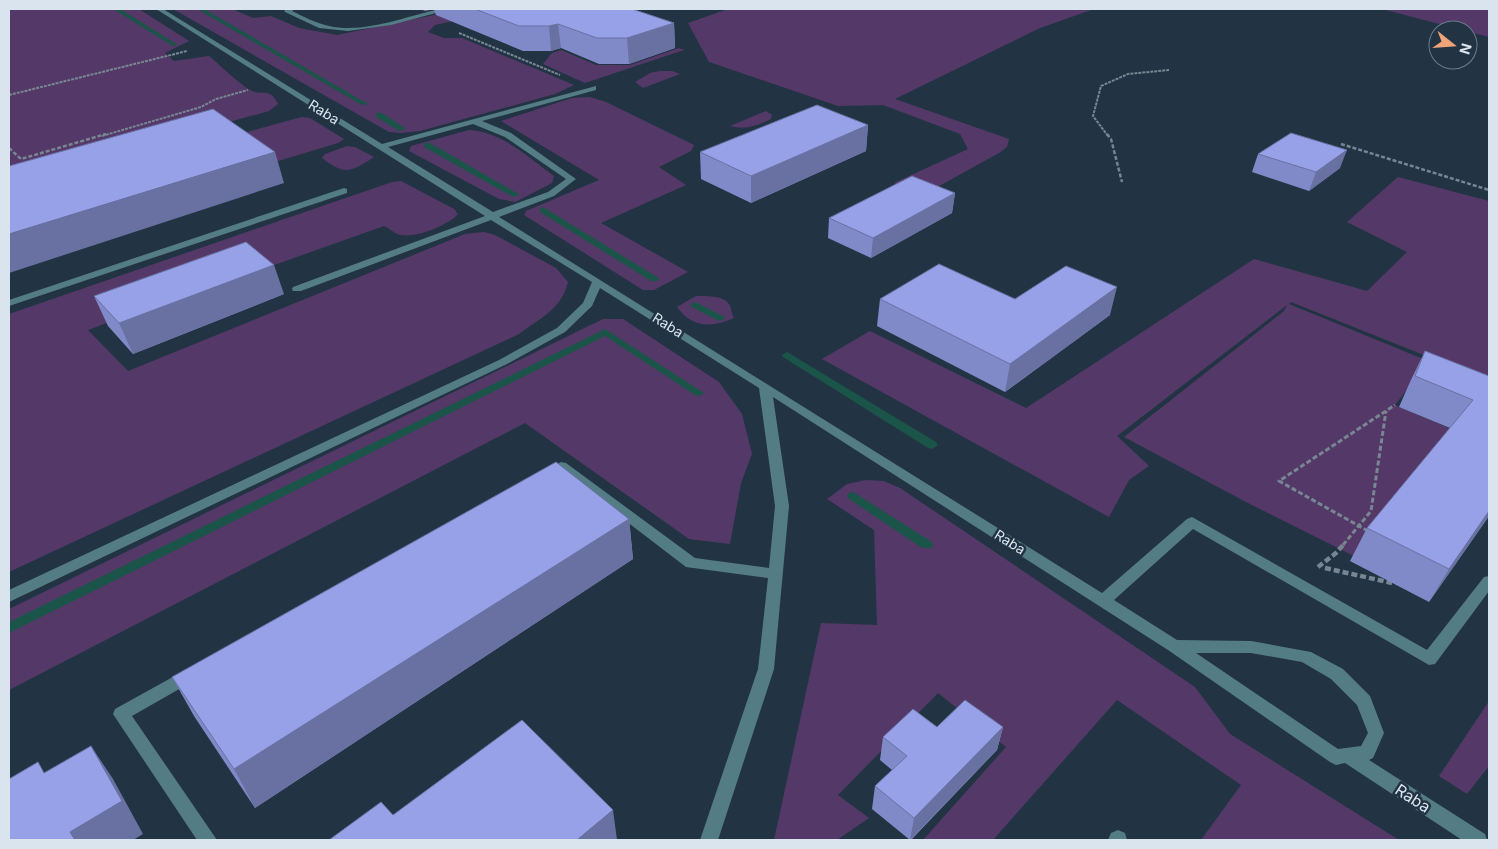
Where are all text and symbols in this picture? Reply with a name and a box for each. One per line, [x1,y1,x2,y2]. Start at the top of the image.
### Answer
north arrow [1428,20,1478,70]
text: N [1456,41,1476,57]
street label: Raba [306,96,343,128]
street label: Raba [650,309,687,341]
street label: Raba [992,526,1029,558]
street label: Raba [1392,779,1434,817]

